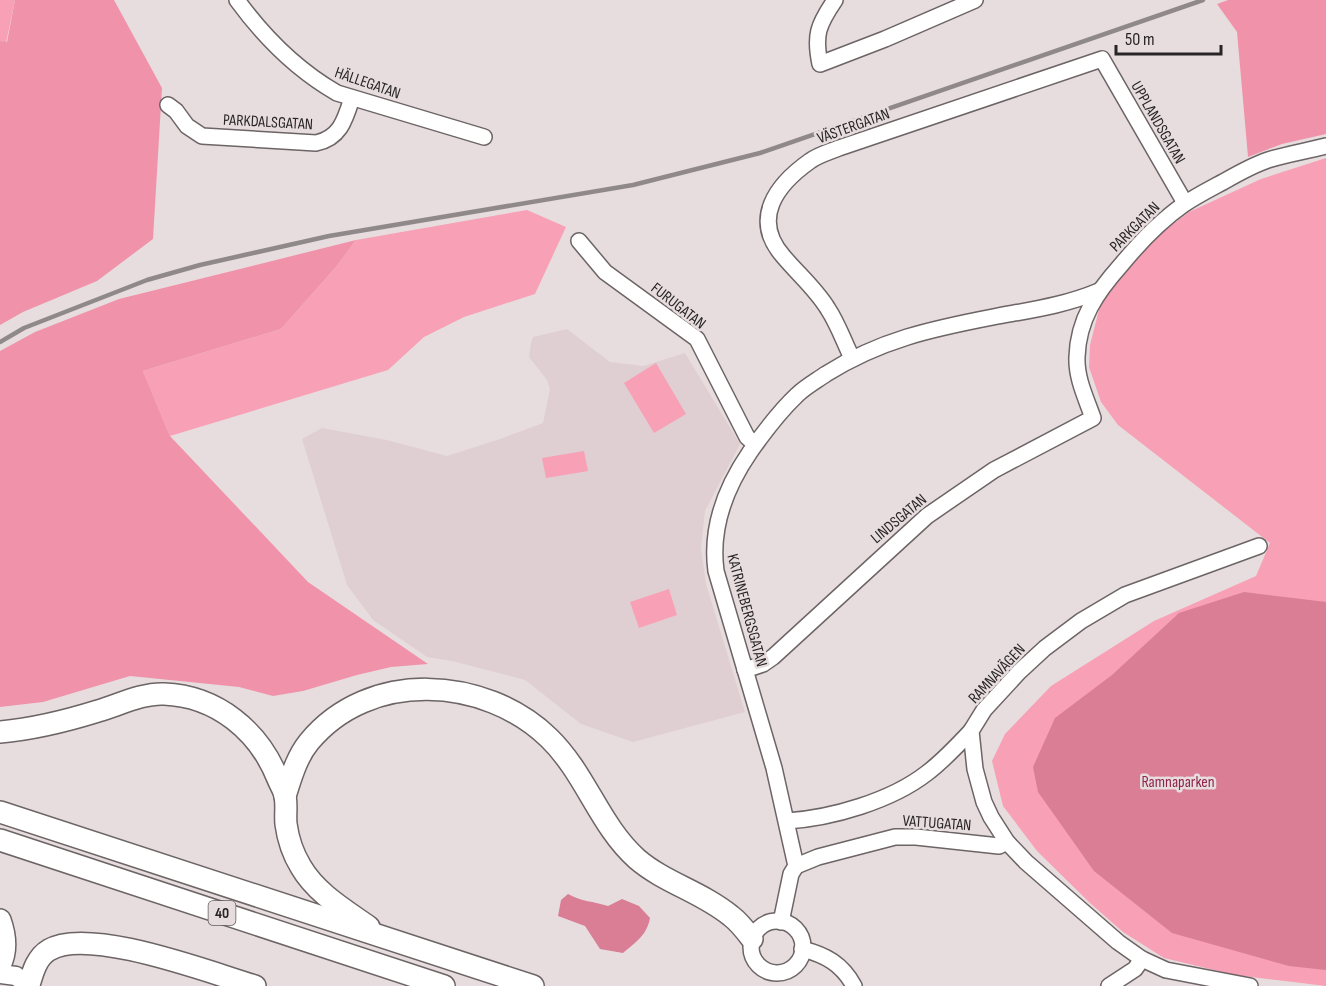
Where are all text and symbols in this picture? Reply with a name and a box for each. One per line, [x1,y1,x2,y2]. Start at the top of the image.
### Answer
scale bar [1116,18,1221,56]
text: 50 m [1125,29,1155,50]
street label: HÄLLEGATAN [332,63,403,104]
street label: UPPLANDSGATAN [1126,78,1189,167]
street label: VÄSTERGATAN [815,105,892,148]
street label: PARKDALSGATAN [222,111,313,134]
street label: PARKGATAN [1106,198,1164,256]
street label: FURUGATAN [647,279,709,333]
street label: LINDSGATAN [867,490,931,548]
street label: KATRINEBERGSGATAN [722,552,771,669]
street label: RAMNAVÄGEN [965,640,1029,708]
park label: Ramnaparken [1141,773,1215,792]
street label: VATTUGATAN [902,812,972,835]
road number: 40 [208,901,236,925]

